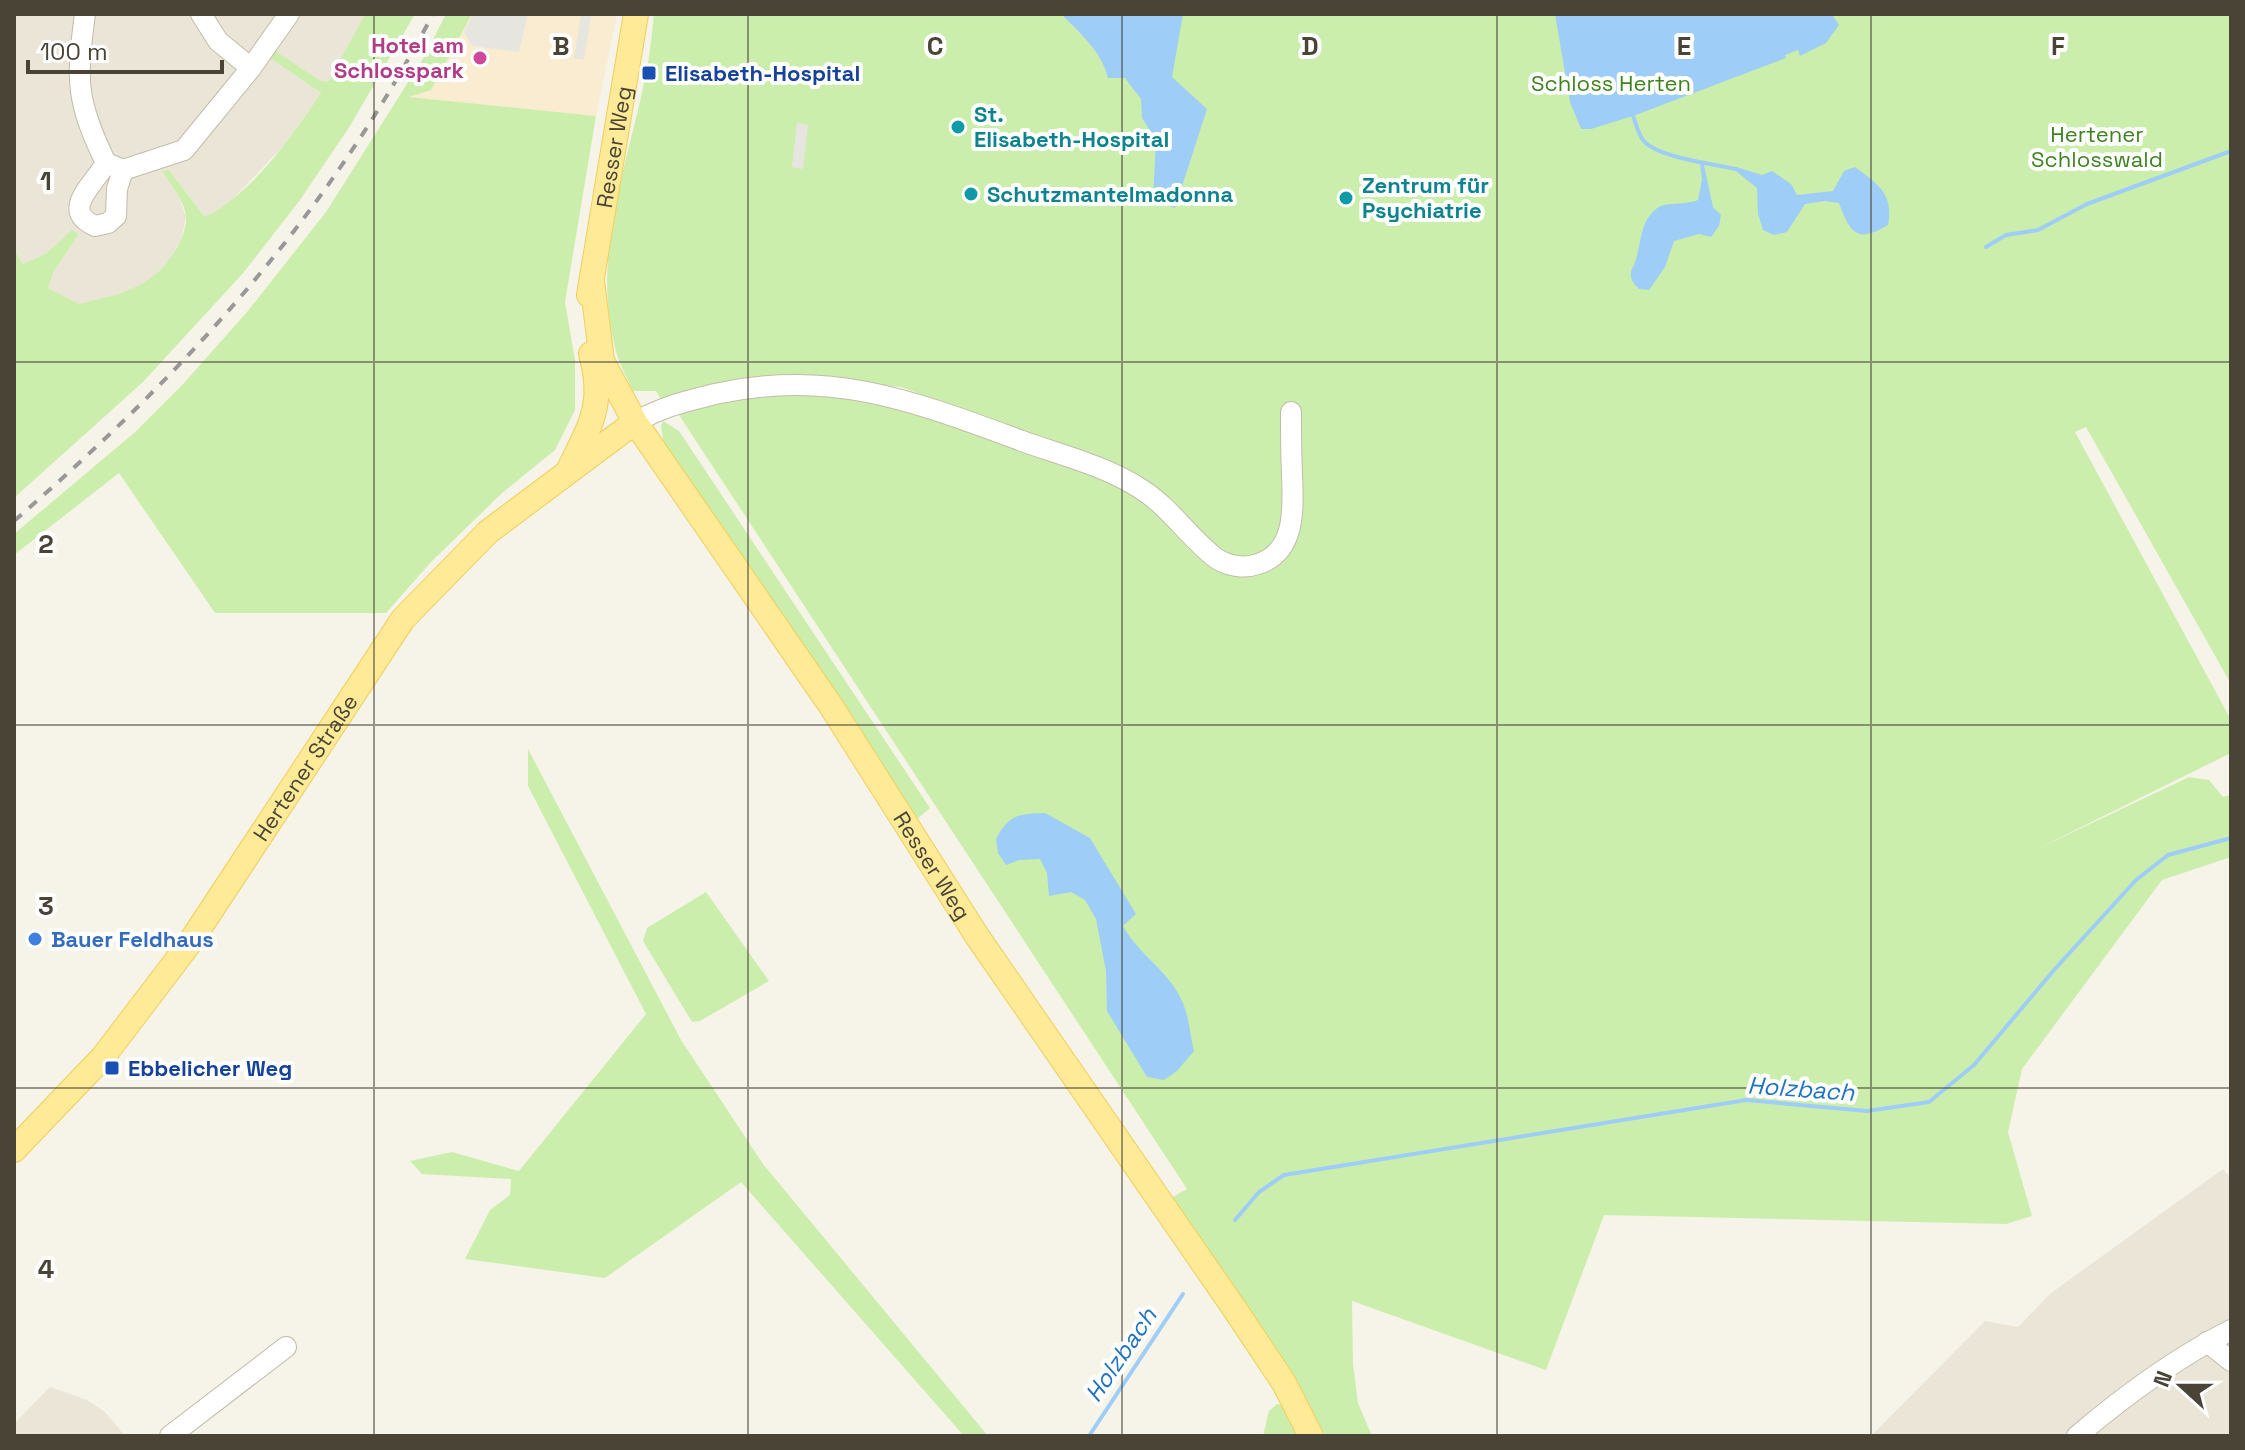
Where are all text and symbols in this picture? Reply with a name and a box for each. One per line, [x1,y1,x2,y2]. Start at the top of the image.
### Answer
scale bar [28,24,222,74]
text: B [552,29,570,63]
text: C [927,29,943,63]
text: D [1301,29,1319,63]
text: E [1677,29,1691,63]
text: F [2051,29,2065,63]
place label: Hotel am Schlosspark [334,31,465,84]
text: 100 m [40,36,108,67]
marker: Hotel am Schlosspark [471,49,489,67]
place label: Elisabeth-Hospital [665,59,860,87]
marker: Elisabeth-Hospital [640,64,658,82]
park label: Schloss Herten [1531,69,1691,97]
street label: Resser Weg [590,84,638,210]
place label: St. Elisabeth-Hospital [974,100,1169,153]
marker: St. Elisabeth-Hospital [949,118,967,136]
park label: Hertener Schlosswald [2031,120,2163,173]
text: 1 [40,164,52,198]
place label: Zentrum für Psychiatrie [1362,171,1489,224]
place label: Schutzmantelmadonna [987,180,1233,208]
marker: Schutzmantelmadonna [962,185,980,203]
marker: Zentrum für Psychiatrie [1337,189,1355,207]
text: 2 [38,527,54,561]
street label: Hertener Straße [247,689,364,846]
street label: Resser Weg [887,806,977,925]
text: 3 [38,889,54,923]
place label: Bauer Feldhaus [51,925,214,953]
marker: Bauer Feldhaus [26,930,44,948]
place label: Ebbelicher Weg [128,1054,292,1082]
marker: Ebbelicher Weg [103,1059,121,1077]
water label: Holzbach [1747,1069,1857,1108]
text: 4 [38,1252,54,1286]
water label: Holzbach [1078,1301,1164,1408]
north arrow [2141,1346,2221,1426]
text: N [2147,1367,2178,1391]

